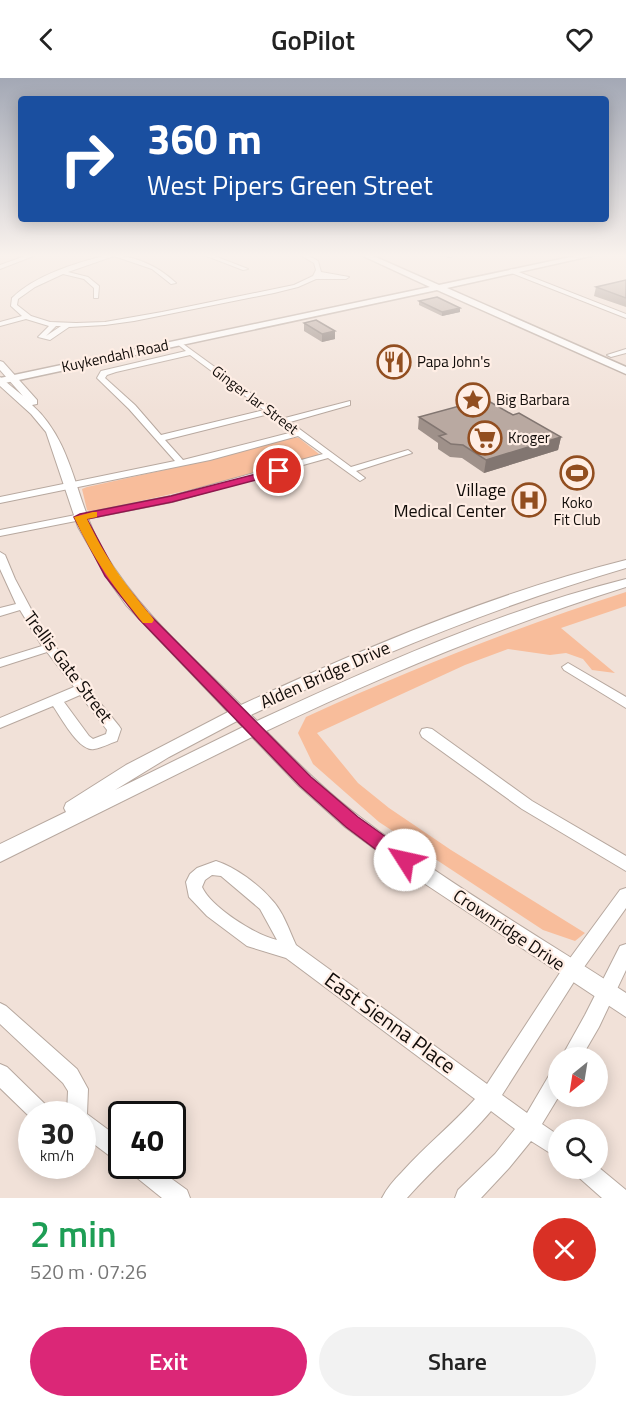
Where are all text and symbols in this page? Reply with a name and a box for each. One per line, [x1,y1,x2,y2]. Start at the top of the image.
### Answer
text: GoPilot [271,19,355,60]
icon: back [30,23,63,56]
icon: heart [563,23,596,56]
text: 360 m [147,106,262,170]
icon: right [48,120,126,198]
text: West Pipers Green Street [147,164,433,205]
street label: Kuykendahl Road [59,333,171,378]
restaurant icon: Papa John's [376,344,412,380]
place label: Papa John's [417,350,490,373]
street label: Ginger Jar Street [207,359,304,440]
place icon: Big Barbara [455,382,491,418]
place label: Big Barbara [496,388,570,411]
supermarket icon: Kroger [467,420,503,456]
place label: Kroger [508,426,550,449]
pin [253,445,304,496]
icon: arrive [262,454,295,487]
sports icon: Koko Fit Club [559,455,595,491]
place label: Village Medical Center [393,476,506,524]
hospital icon: Village Medical Center [511,482,547,518]
place label: Koko Fit Club [553,491,601,531]
street label: Trellis Gate Street [17,605,120,729]
street label: Alden Bridge Drive [256,634,394,715]
position arrow [373,828,437,892]
street label: Crownridge Drive [448,882,571,977]
street label: East Sienna Place [318,964,463,1081]
north arrow [548,1047,608,1107]
map controls [548,1047,608,1179]
speed limit sign: 40 [108,1101,186,1179]
text: 30 [40,1110,74,1156]
button: search [548,1119,608,1179]
text: km/h [40,1144,74,1167]
text: 2 min [30,1206,117,1261]
button: close [533,1218,596,1281]
text: 520 m · 07:26 [30,1256,147,1287]
button: Exit [30,1327,307,1396]
button: Share [319,1327,596,1396]

